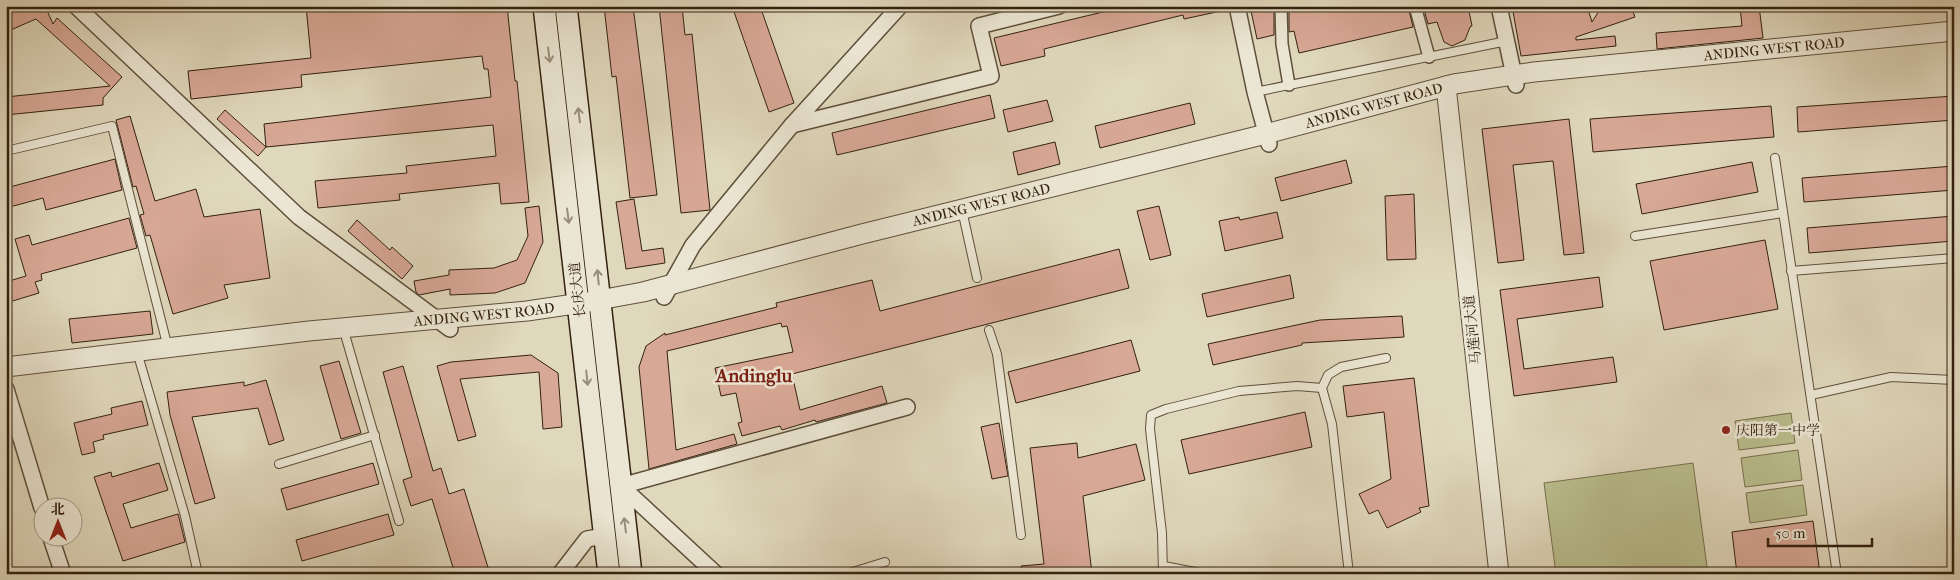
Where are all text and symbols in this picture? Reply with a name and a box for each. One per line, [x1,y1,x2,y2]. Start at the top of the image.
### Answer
street label: ANDING WEST ROAD [1702,34,1846,64]
one-way arrow [544,46,554,62]
street label: ANDING WEST ROAD [1303,79,1445,132]
one-way arrow [574,108,584,124]
street label: ANDING WEST ROAD [910,180,1052,230]
one-way arrow [563,208,573,224]
street label: 长庆大道 [566,261,589,319]
one-way arrow [593,269,603,285]
street label: 马莲河大道 [1460,294,1485,366]
street label: ANDING WEST ROAD [412,299,556,330]
district label: Andinglu [715,365,792,387]
one-way arrow [582,369,592,385]
place label: 庆阳第一中学 [1736,422,1820,439]
marker: 庆阳第一中学 [1720,424,1732,436]
north arrow [32,498,82,548]
text: 北 [51,501,65,518]
scale bar [1768,515,1871,547]
one-way arrow [620,518,630,534]
text: 50 m [1775,524,1806,542]

